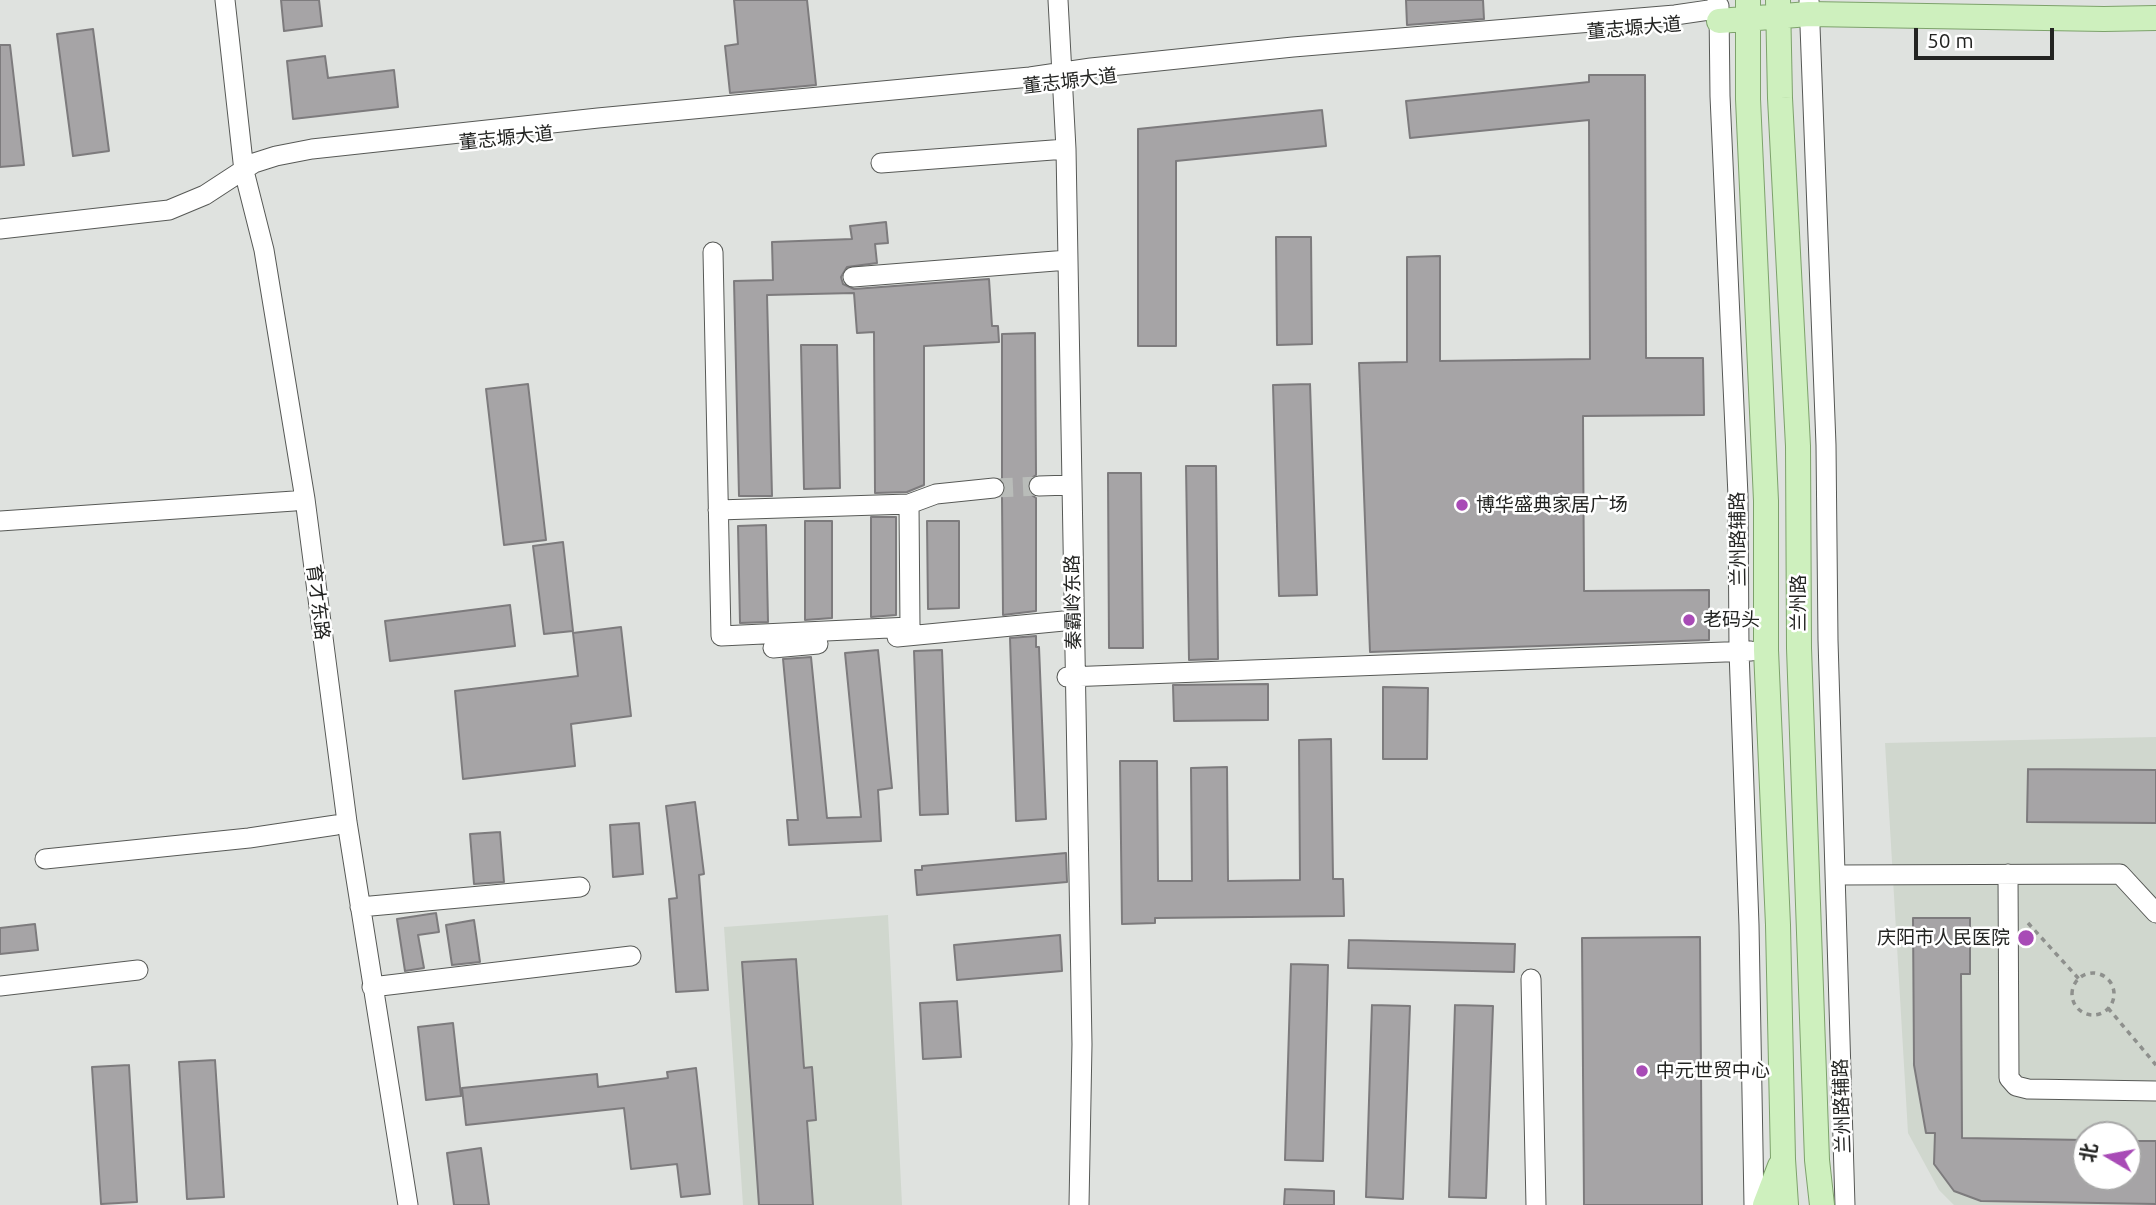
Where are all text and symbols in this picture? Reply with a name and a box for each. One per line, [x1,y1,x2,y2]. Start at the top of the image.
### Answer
street label: 董志塬大道 [1586,13,1682,43]
scale bar [1918,14,2058,58]
text: 50 m [1927,28,1974,52]
street label: 董志塬大道 [1021,64,1119,98]
street label: 董志塬大道 [458,122,554,154]
street label: 兰州路辅路 [1726,491,1750,587]
place label: 博华盛典家居广场 [1476,494,1628,516]
marker: 博华盛典家居广场 [1454,497,1470,513]
street label: 秦霸岭东路 [1061,554,1085,650]
street label: 育才东路 [302,563,334,641]
street label: 兰州路 [1788,575,1810,631]
place label: 老码头 [1703,609,1760,631]
marker: 老码头 [1681,612,1697,628]
place label: 庆阳市人民医院 [1877,927,2010,949]
marker: 庆阳市人民医院 [2016,928,2036,948]
street label: 兰州路辅路 [1829,1058,1855,1154]
place label: 中元世贸中心 [1656,1060,1770,1082]
marker: 中元世贸中心 [1634,1063,1650,1079]
north arrow [2072,1121,2142,1191]
text: 北 [2076,1141,2101,1164]

